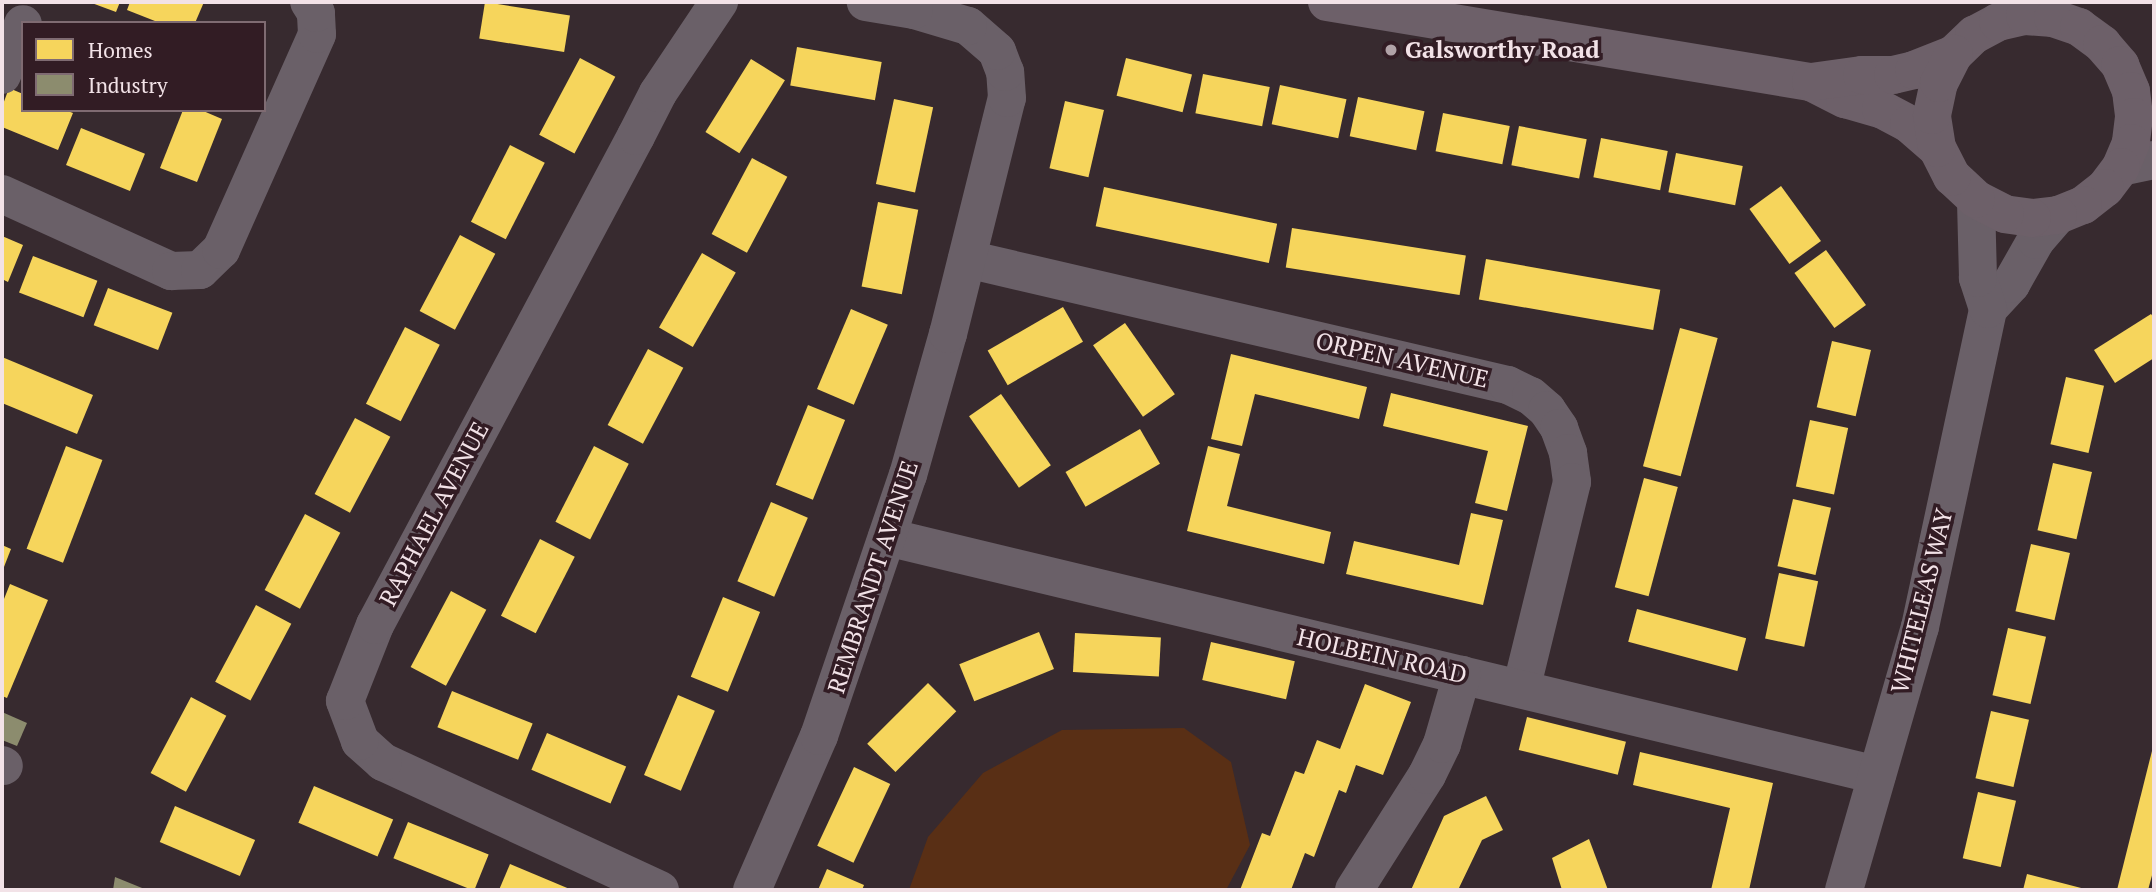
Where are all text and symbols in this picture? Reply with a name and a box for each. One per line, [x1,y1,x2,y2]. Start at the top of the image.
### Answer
legend [21,21,266,112]
text: Homes [88,36,153,64]
place label: Galsworthy Road [1405,36,1600,64]
marker: Galsworthy Road [1383,42,1399,58]
text: Industry [88,71,168,99]
street label: ORPEN AVENUE [1313,326,1491,394]
street label: RAPHAEL AVENUE [373,417,495,611]
street label: REMBRANDT AVENUE [822,457,924,697]
street label: WHITELEAS WAY [1885,506,1959,696]
street label: HOLBEIN ROAD [1294,622,1470,690]

